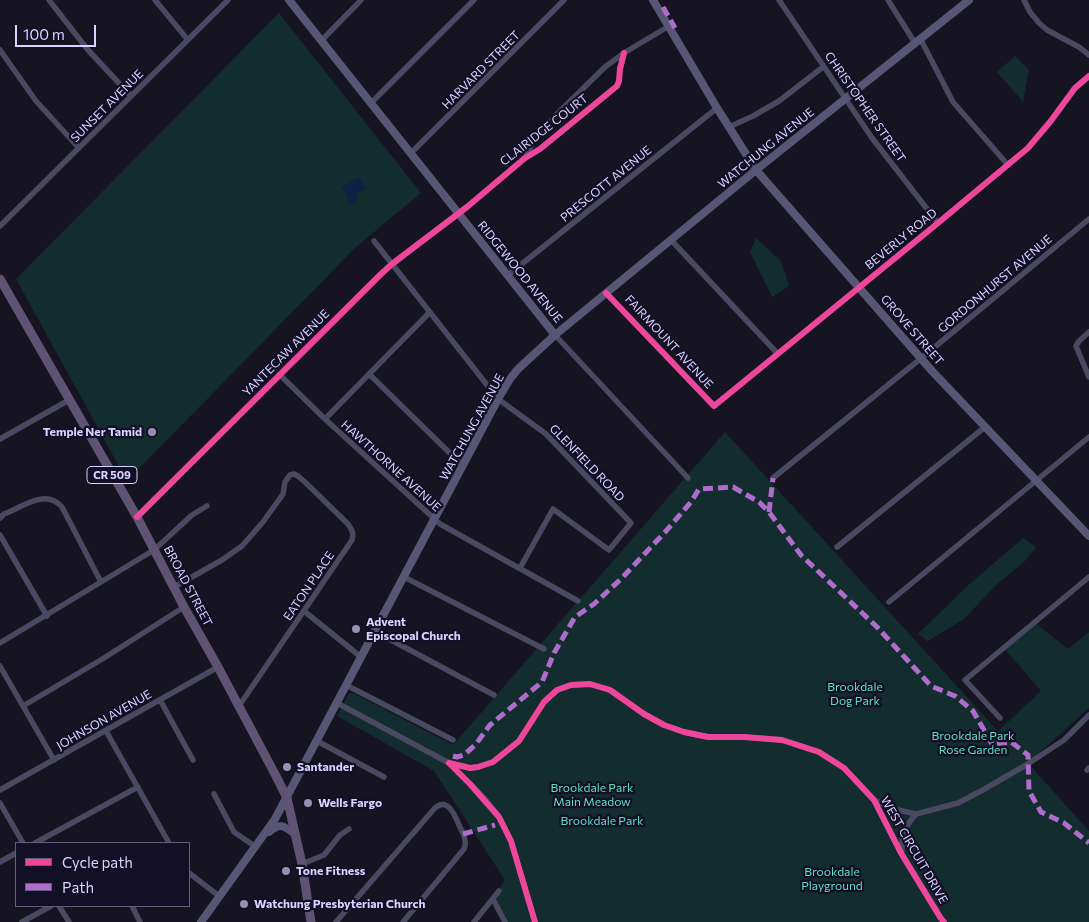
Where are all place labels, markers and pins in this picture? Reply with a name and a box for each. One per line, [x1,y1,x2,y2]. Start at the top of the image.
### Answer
place label: Temple Ner Tamid [43,425,142,439]
marker: Temple Ner Tamid [146,426,158,438]
place label: Advent Episcopal Church [366,615,461,643]
marker: Advent Episcopal Church [350,623,362,635]
place label: Santander [297,760,354,774]
marker: Santander [281,761,293,773]
place label: Wells Fargo [318,796,382,810]
marker: Wells Fargo [302,797,314,809]
place label: Tone Fitness [296,864,365,878]
marker: Tone Fitness [280,865,292,877]
place label: Watchung Presbyterian Church [254,897,425,911]
marker: Watchung Presbyterian Church [238,898,250,910]

